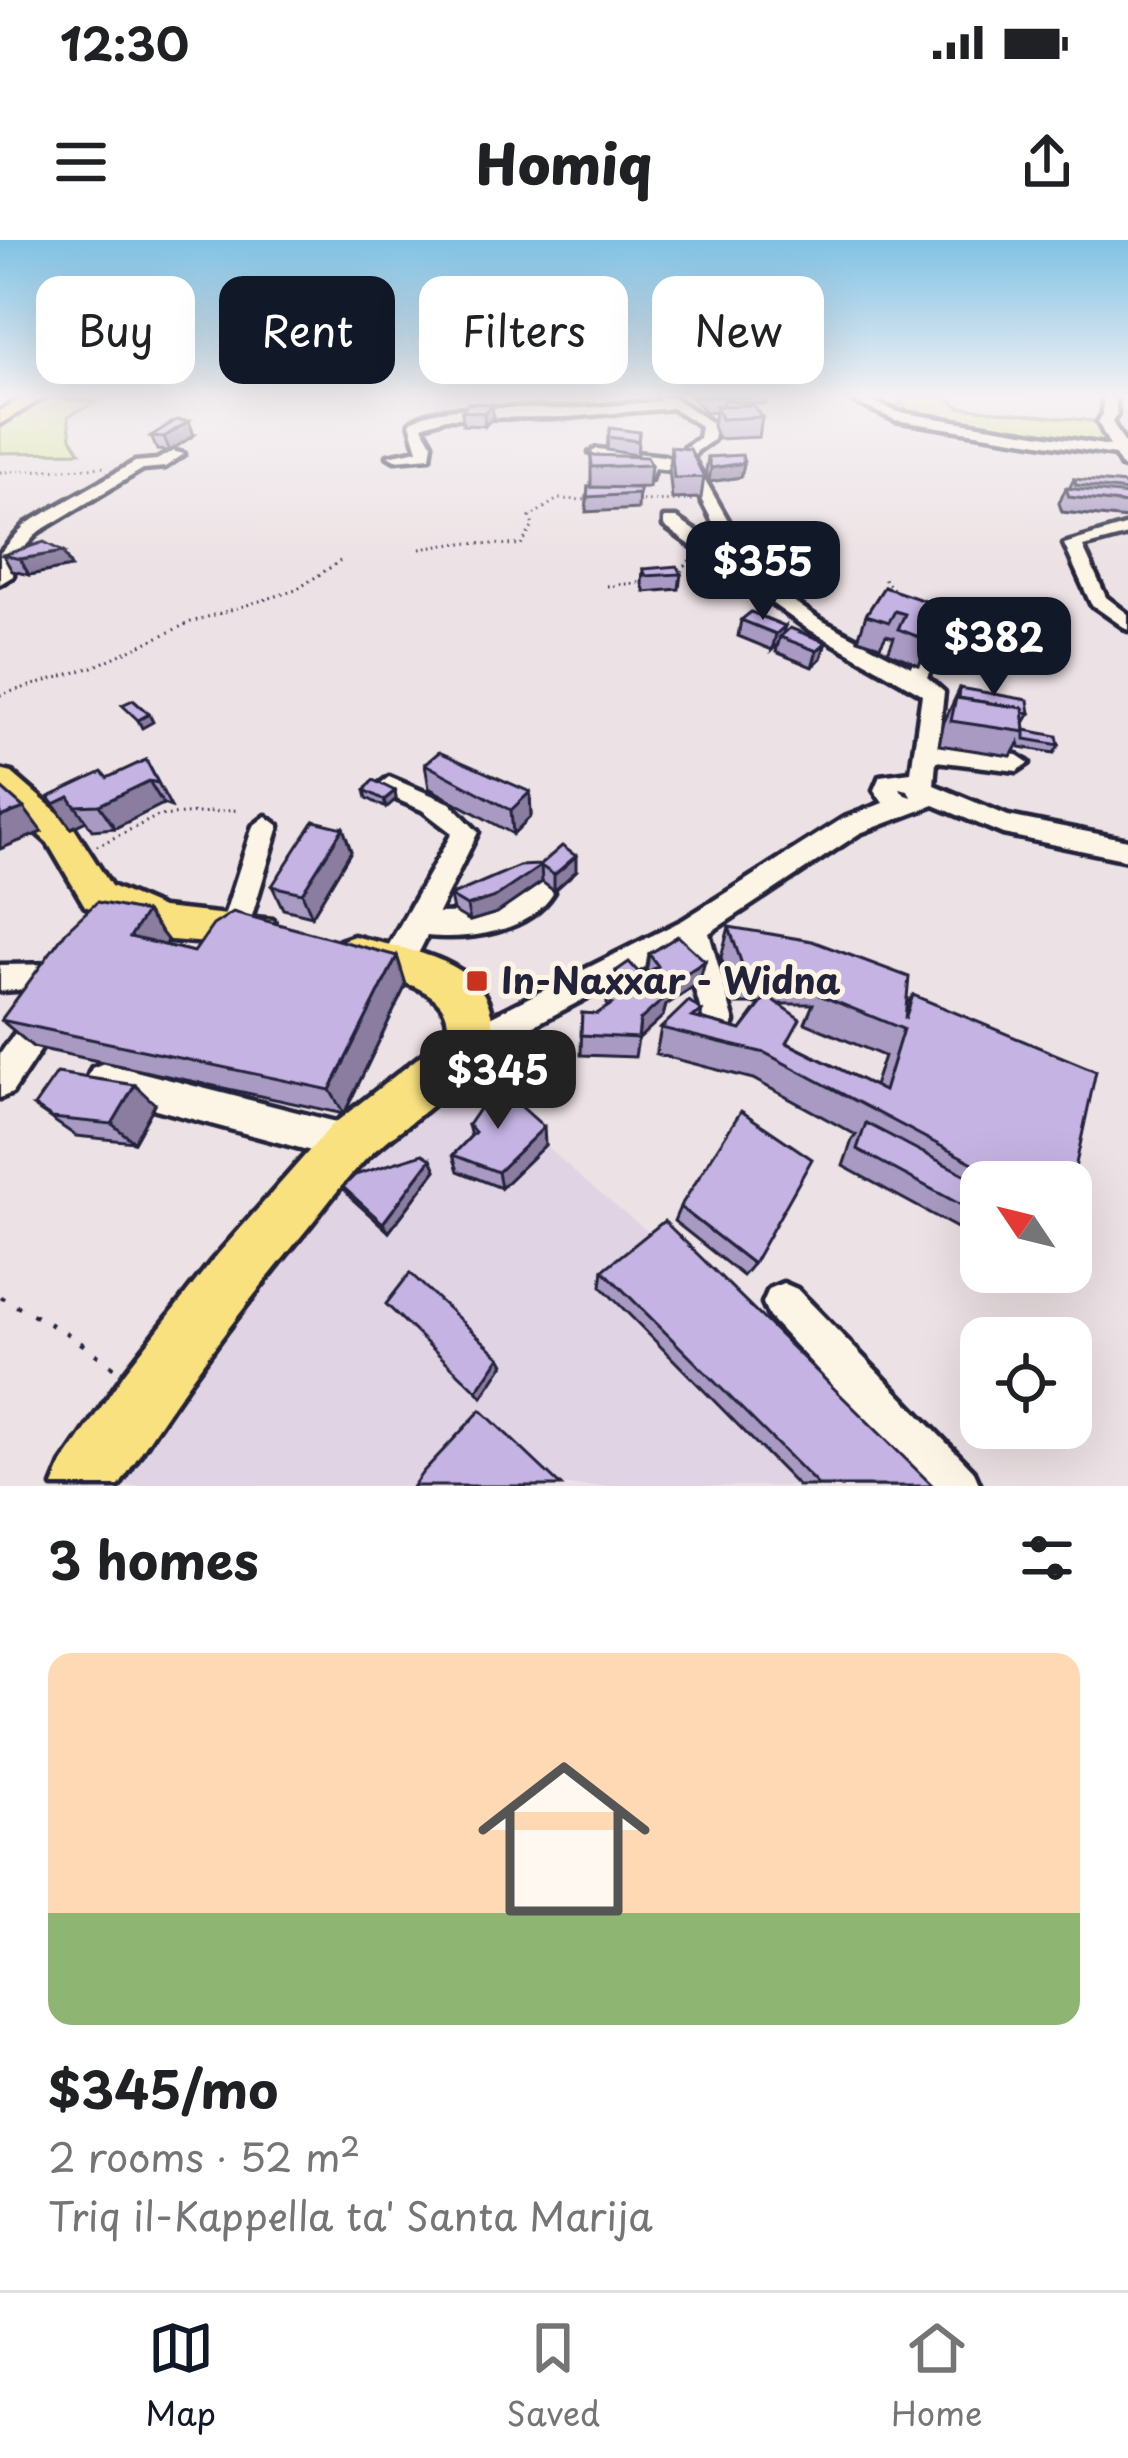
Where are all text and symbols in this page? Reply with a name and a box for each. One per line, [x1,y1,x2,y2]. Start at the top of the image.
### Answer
text: 12:30 [60,8,189,76]
text: Homiq [476,122,652,203]
icon: menu [48,129,114,195]
icon: share [1014,129,1080,195]
chip: Buy [36,276,195,384]
chip: Rent [219,276,395,384]
chip: Filters [419,276,628,384]
chip: New [652,276,824,384]
pin: $355 [692,521,834,623]
text: $355 [713,530,813,589]
pin: $382 [923,597,1065,699]
text: $382 [944,606,1044,665]
place label: In-Naxxar - Widna [501,952,841,1006]
marker: In-Naxxar - Widna [464,968,490,994]
pin: $345 [427,1030,569,1132]
text: $345 [447,1039,549,1098]
north arrow [960,1161,1092,1293]
map controls [960,1161,1092,1449]
button: locate [960,1317,1092,1449]
text: 3 homes [48,1520,259,1597]
icon: filters [1014,1525,1080,1591]
icon: home [456,1731,672,1947]
text: $345/mo [48,2049,278,2126]
text: 2 rooms · 52 m² [48,2126,360,2185]
text: Triq il-Kappella ta' Santa Marija [48,2185,653,2244]
tab: Map [145,2315,216,2437]
tab: Saved [507,2315,600,2437]
tab: Home [891,2315,983,2437]

